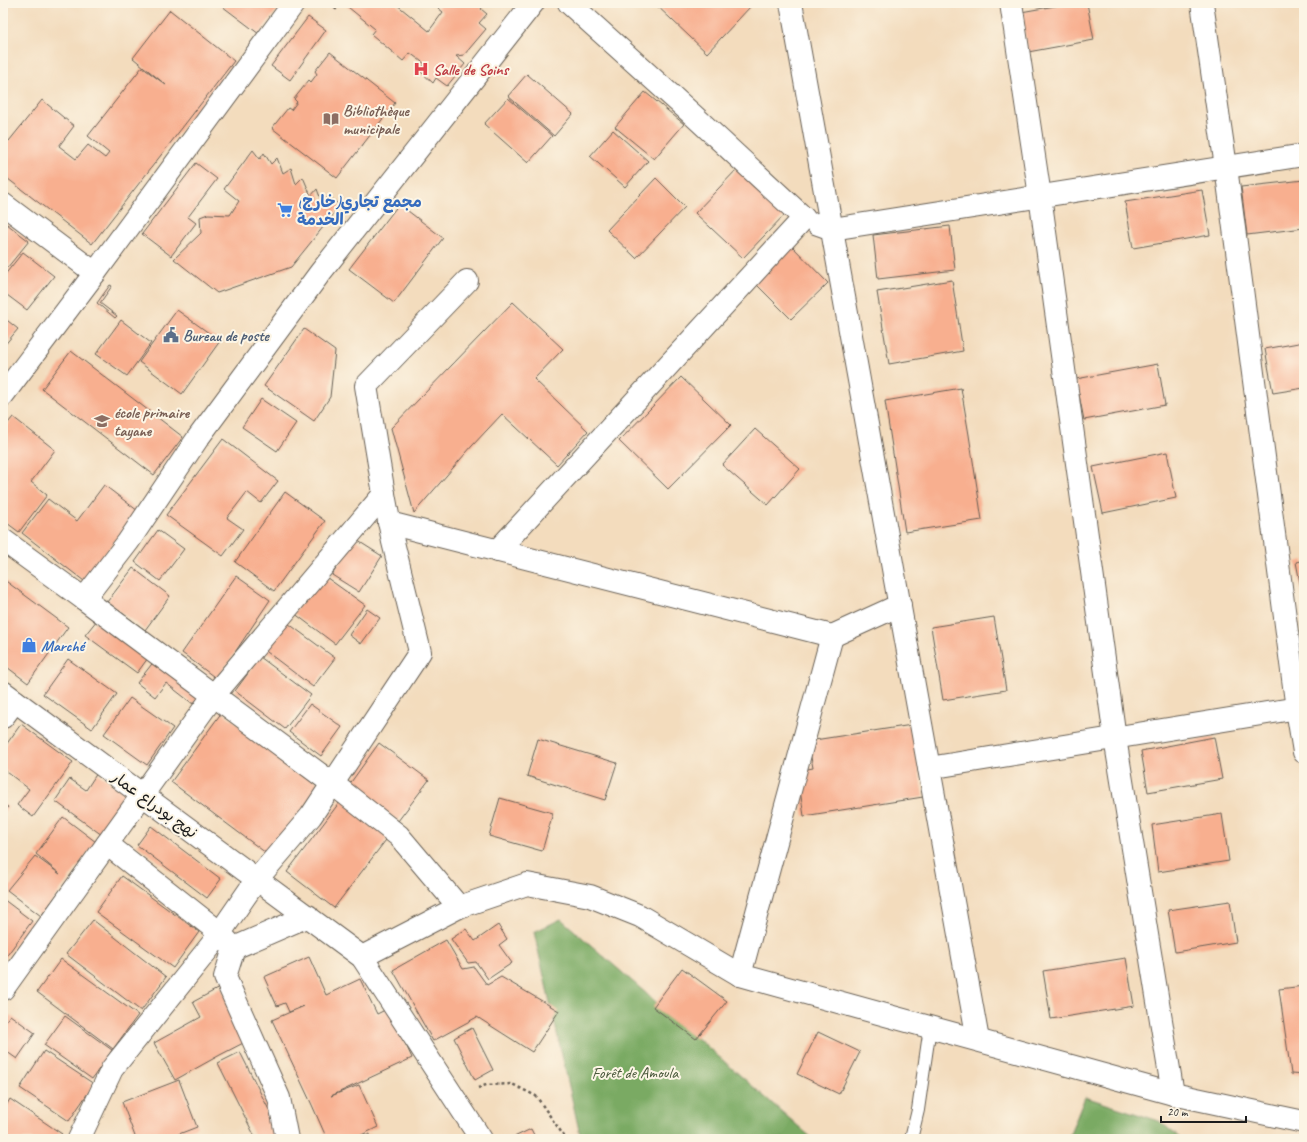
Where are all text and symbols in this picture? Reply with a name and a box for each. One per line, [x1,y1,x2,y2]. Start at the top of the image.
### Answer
hospital icon: Salle de Soins [412,60,430,78]
place label: Salle de Soins [433,60,510,80]
place label: Bibliothèque municipale [343,101,410,139]
library icon: Bibliothèque municipale [322,110,340,128]
place label: (مجمع تجاري(خارج الخدمة [297,192,422,230]
supermarket icon: (مجمع تجاري(خارج الخدمة [276,201,294,219]
public building icon: Bureau de poste [162,326,180,344]
place label: Bureau de poste [183,326,270,346]
place label: école primaire tayane [114,403,191,441]
school or university icon: école primaire tayane [93,412,111,430]
shop icon: Marché [20,636,38,654]
place label: Marché [41,636,87,656]
street label: نهج بودراع عمار [106,766,201,844]
park label: Forêt de Amoula [592,1063,679,1083]
scale bar [1161,1098,1246,1124]
text: 20 m [1167,1104,1189,1120]

